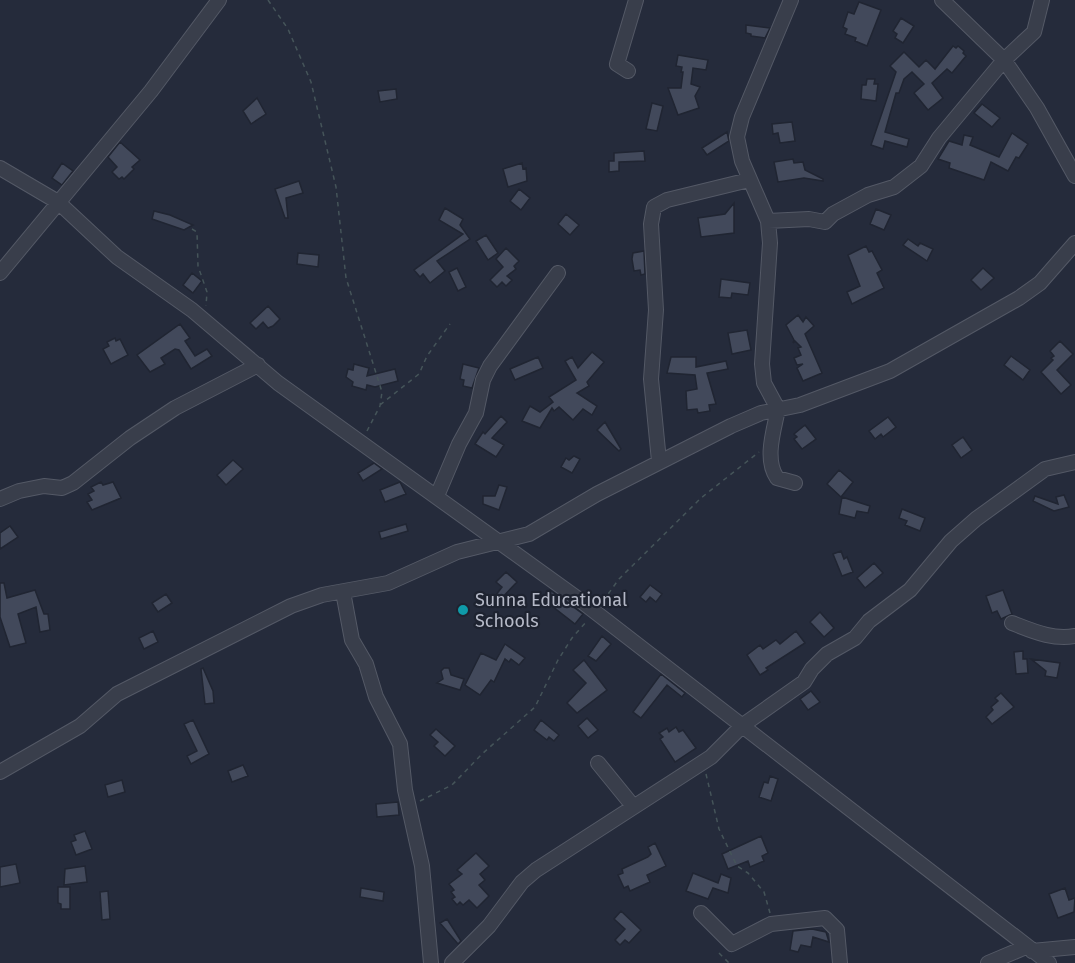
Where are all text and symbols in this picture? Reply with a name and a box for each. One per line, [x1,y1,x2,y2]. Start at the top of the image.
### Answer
place label: Sunna Educational Schools [475,589,627,632]
marker: Sunna Educational Schools [456,603,470,617]

